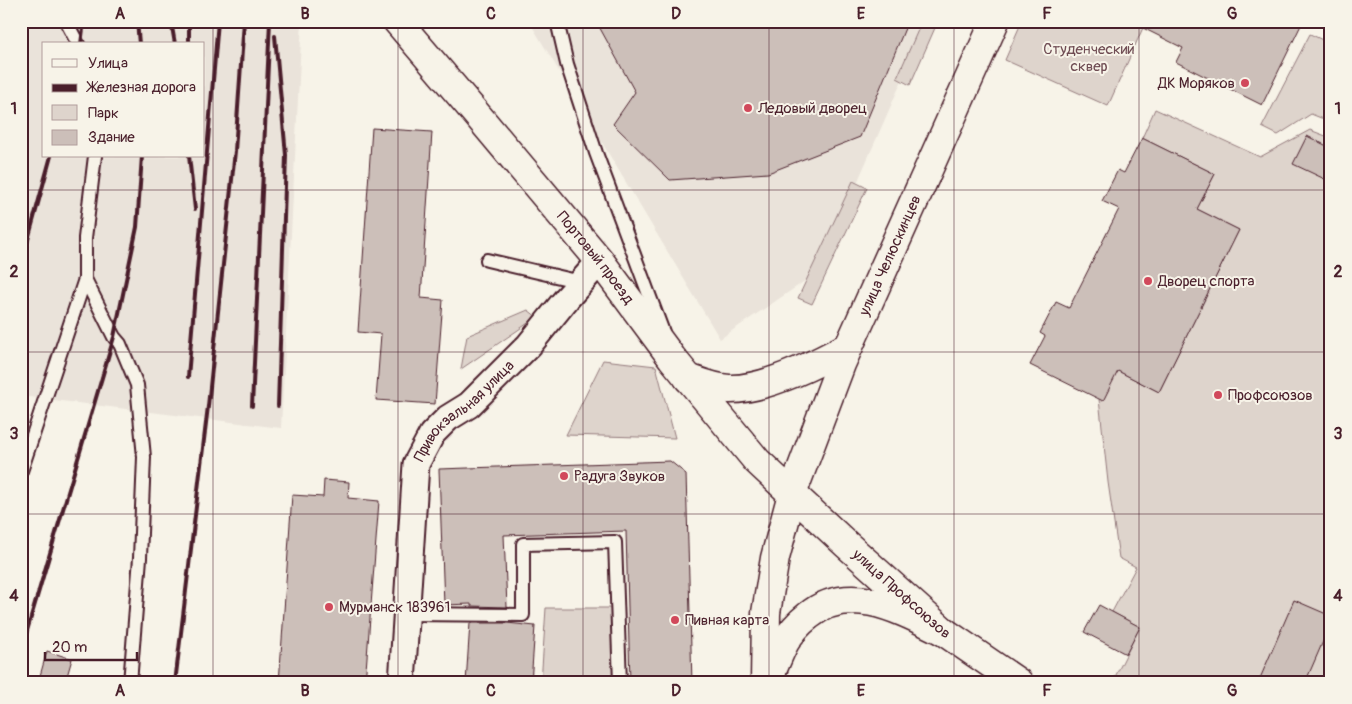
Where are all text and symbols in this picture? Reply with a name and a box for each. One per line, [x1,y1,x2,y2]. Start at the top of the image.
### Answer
text: A [115,4,126,24]
text: B [300,4,310,24]
text: C [486,4,496,24]
text: D [671,4,681,24]
text: E [857,4,866,24]
text: F [1042,4,1052,24]
text: G [1227,4,1238,24]
park label: Студенческий сквер [1043,40,1135,76]
legend [42,42,205,158]
text: Улица [88,54,128,73]
place label: ДК Моряков [1157,74,1235,93]
marker: ДК Моряков [1239,77,1251,89]
text: Железная дорога [86,78,196,97]
text: 1 [11,99,17,119]
place label: Ледовый дворец [757,99,867,118]
text: 1 [1335,99,1341,119]
marker: Ледовый дворец [742,102,754,114]
text: Парк [88,104,119,123]
text: Здание [88,128,135,147]
street label: улица Челюскинцев [854,192,926,320]
street label: Портовый проезд [552,208,638,308]
text: 2 [10,262,19,282]
text: 2 [1334,262,1343,282]
place label: Дворец спорта [1157,272,1254,291]
marker: Дворец спорта [1142,275,1154,287]
street label: Привокзальная улица [410,356,518,465]
place label: Профсоюзов [1228,386,1313,405]
marker: Профсоюзов [1212,389,1224,401]
text: 3 [10,424,19,444]
text: 3 [1334,424,1343,444]
place label: Радуга Звуков [574,467,665,486]
marker: Радуга Звуков [558,470,570,482]
street label: улица Профсоюзов [847,545,954,643]
text: 4 [9,586,19,606]
text: 4 [1333,586,1343,606]
place label: Мурманск 183961 [339,598,450,617]
marker: Мурманск 183961 [323,601,335,613]
place label: Пивная карта [685,611,769,630]
marker: Пивная карта [669,614,681,626]
scale bar [45,629,138,661]
text: 20 m [52,638,87,657]
text: A [115,681,126,701]
text: B [300,681,310,701]
text: C [486,681,496,701]
text: D [671,681,681,701]
text: E [857,681,866,701]
text: F [1042,681,1052,701]
text: G [1227,681,1238,701]

